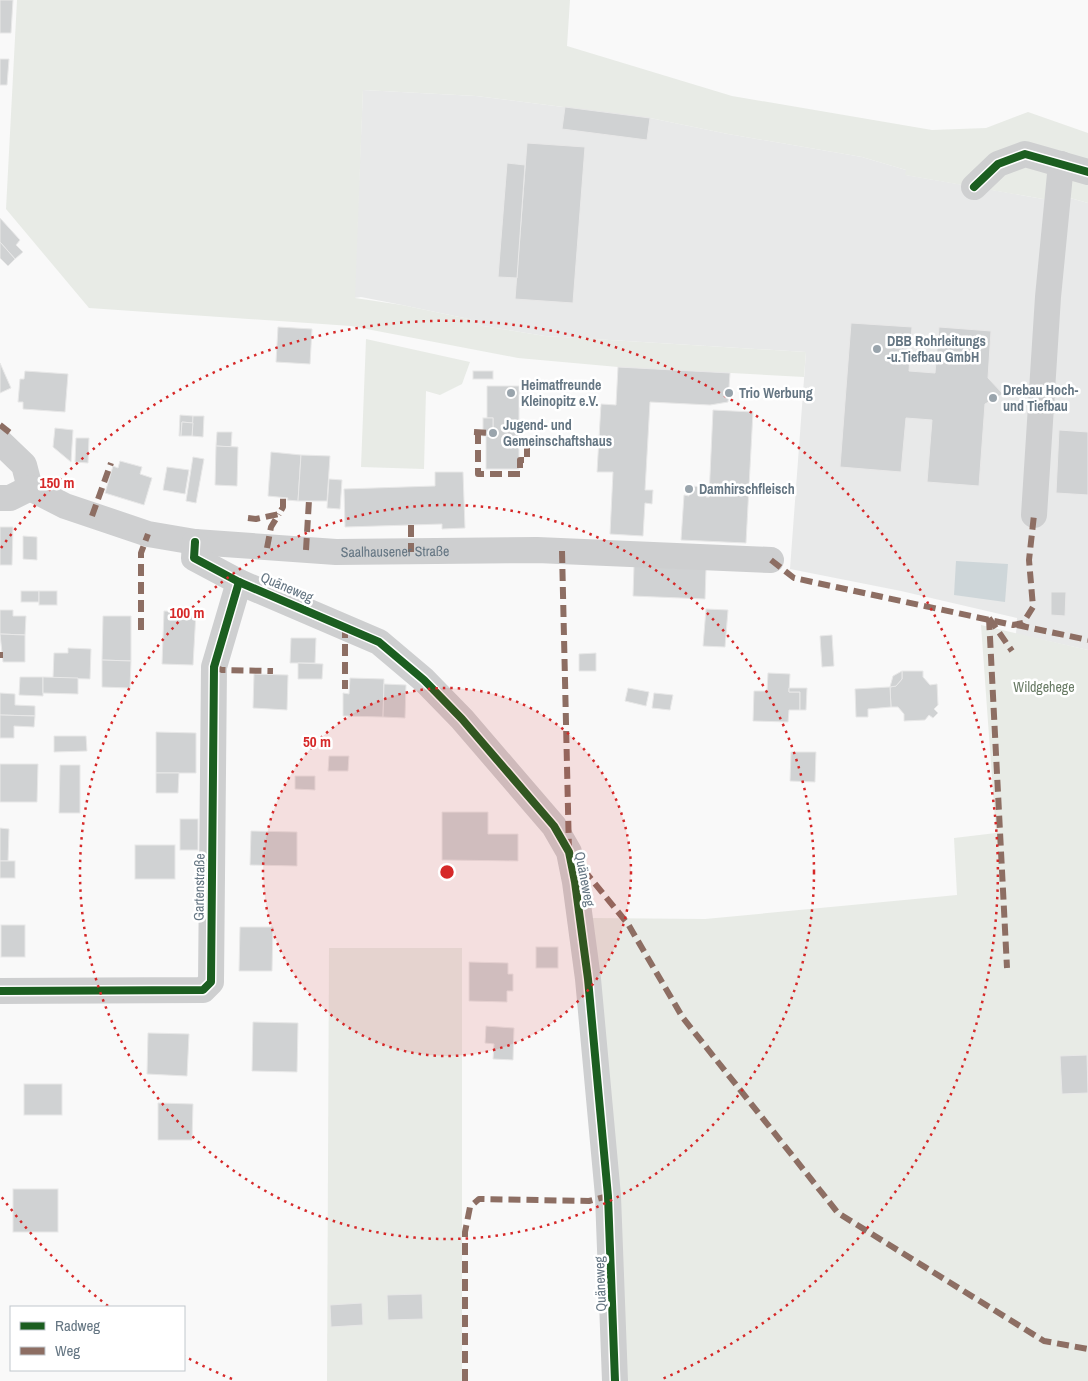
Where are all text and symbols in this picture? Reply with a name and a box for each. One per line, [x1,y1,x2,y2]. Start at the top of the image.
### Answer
place label: DBB Rohrleitungs -u.Tiefbau GmbH [887,332,986,366]
marker: DBB Rohrleitungs -u.Tiefbau GmbH [871,343,883,355]
place label: Heimatfreunde Kleinopitz e.V. [521,376,601,410]
place label: Drebau Hoch- und Tiefbau [1003,381,1078,415]
place label: Trio Werbung [739,384,813,402]
marker: Heimatfreunde Kleinopitz e.V. [505,387,517,399]
marker: Trio Werbung [723,387,735,399]
marker: Drebau Hoch- und Tiefbau [987,392,999,404]
place label: Jugend- und Gemeinschaftshaus [503,416,612,450]
marker: Jugend- und Gemeinschaftshaus [487,427,499,439]
text: 150 m [40,472,74,493]
place label: Damhirschfleisch [699,480,795,498]
marker: Damhirschfleisch [683,483,695,495]
street label: Saalhausener Straße [341,542,449,561]
street label: Quäneweg [258,568,317,606]
text: 100 m [170,602,204,623]
park label: Wildgehege [1013,678,1075,696]
text: 50 m [303,731,331,752]
street label: Quäneweg [571,850,599,909]
street label: Gartenstraße [189,853,209,921]
centre of rings [438,863,456,881]
street label: Quäneweg [590,1255,610,1312]
legend [10,1306,185,1371]
text: Radweg [55,1315,100,1336]
text: Weg [55,1340,80,1361]

